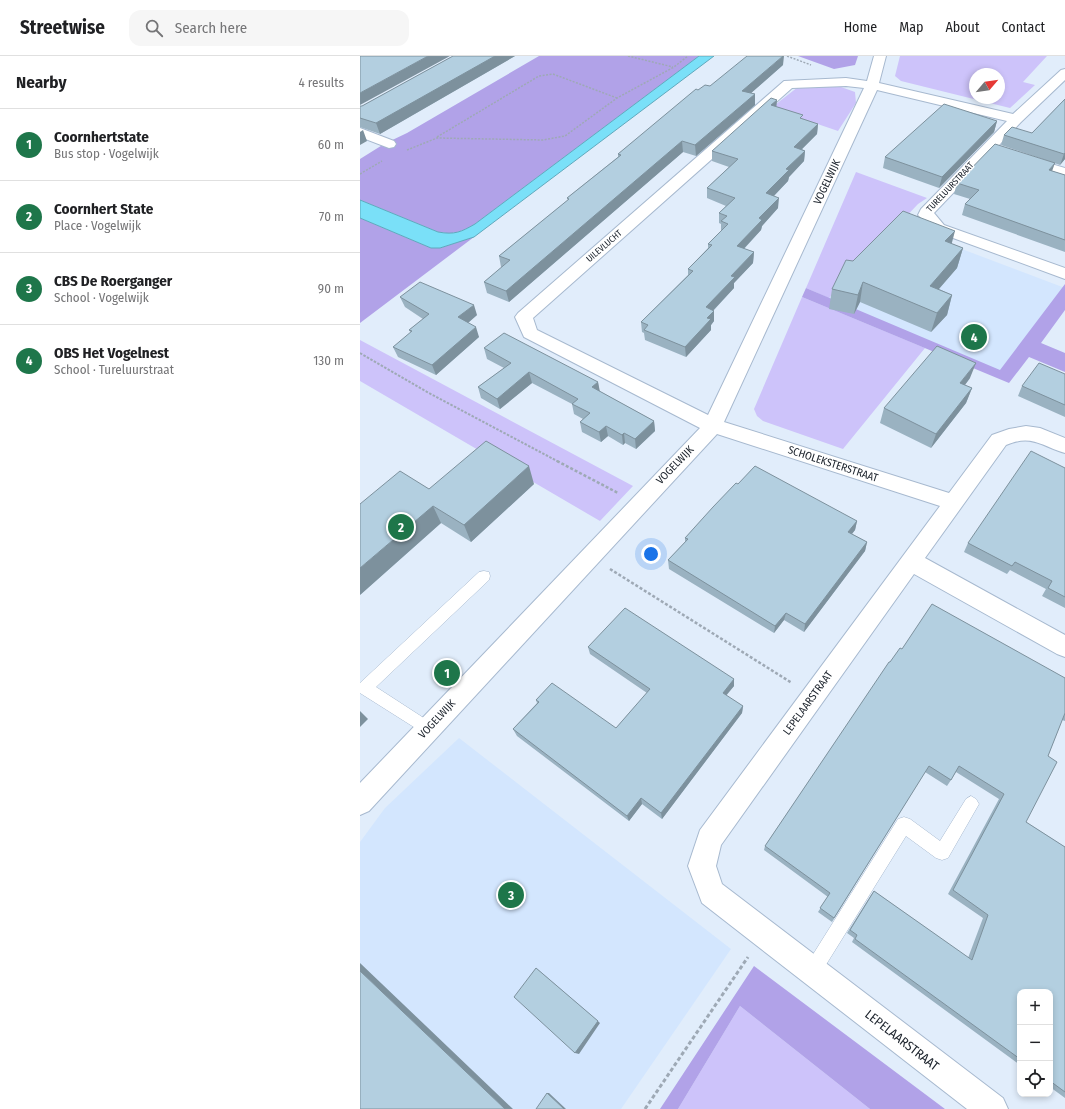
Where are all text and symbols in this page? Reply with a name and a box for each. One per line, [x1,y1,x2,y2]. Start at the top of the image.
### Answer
search box [129,10,409,46]
text: Streetwise [20,16,105,39]
icon: search [143,17,165,39]
text: Search here [175,19,247,37]
text: Home [844,19,877,36]
text: Map [899,19,923,36]
text: About [945,19,980,36]
text: Contact [1002,19,1045,36]
north arrow [969,68,1005,104]
text: Nearby [16,72,67,93]
text: 4 results [298,75,344,90]
text: Coornhertstate [54,128,149,146]
text: 1 [26,137,32,152]
text: 60 m [318,137,344,152]
text: Bus stop · Vogelwijk [54,146,159,161]
street label: VOGELWIJK [811,157,843,207]
street label: TURELUURSTRAAT [924,159,976,214]
text: Coornhert State [54,200,153,218]
text: 2 [26,209,32,224]
text: 70 m [319,209,344,224]
text: Place · Vogelwijk [54,218,141,233]
street label: UILEVLUCHT [584,227,624,264]
text: CBS De Roerganger [54,272,172,290]
text: 3 [26,281,32,296]
text: 90 m [318,281,344,296]
text: School · Vogelwijk [54,290,149,305]
pin: 4 [961,322,987,352]
text: OBS Het Vogelnest [54,344,169,362]
text: 4 [26,353,32,368]
text: 130 m [313,353,344,368]
text: School · Tureluurstraat [54,362,174,377]
street label: VOGELWIJK [654,443,697,487]
street label: SCHOLEKSTERSTRAAT [786,443,881,485]
pin: 2 [388,512,414,542]
your location [641,544,661,564]
pin: 1 [434,658,460,688]
street label: LEPELAARSTRAAT [780,668,836,737]
street label: VOGELWIJK [416,697,458,741]
pin: 3 [498,880,524,910]
map controls [1017,989,1053,1097]
button: + [1017,989,1053,1025]
street label: LEPELAARSTRAAT [862,1007,942,1073]
button: − [1017,1025,1053,1061]
button: locate [1017,1061,1053,1097]

